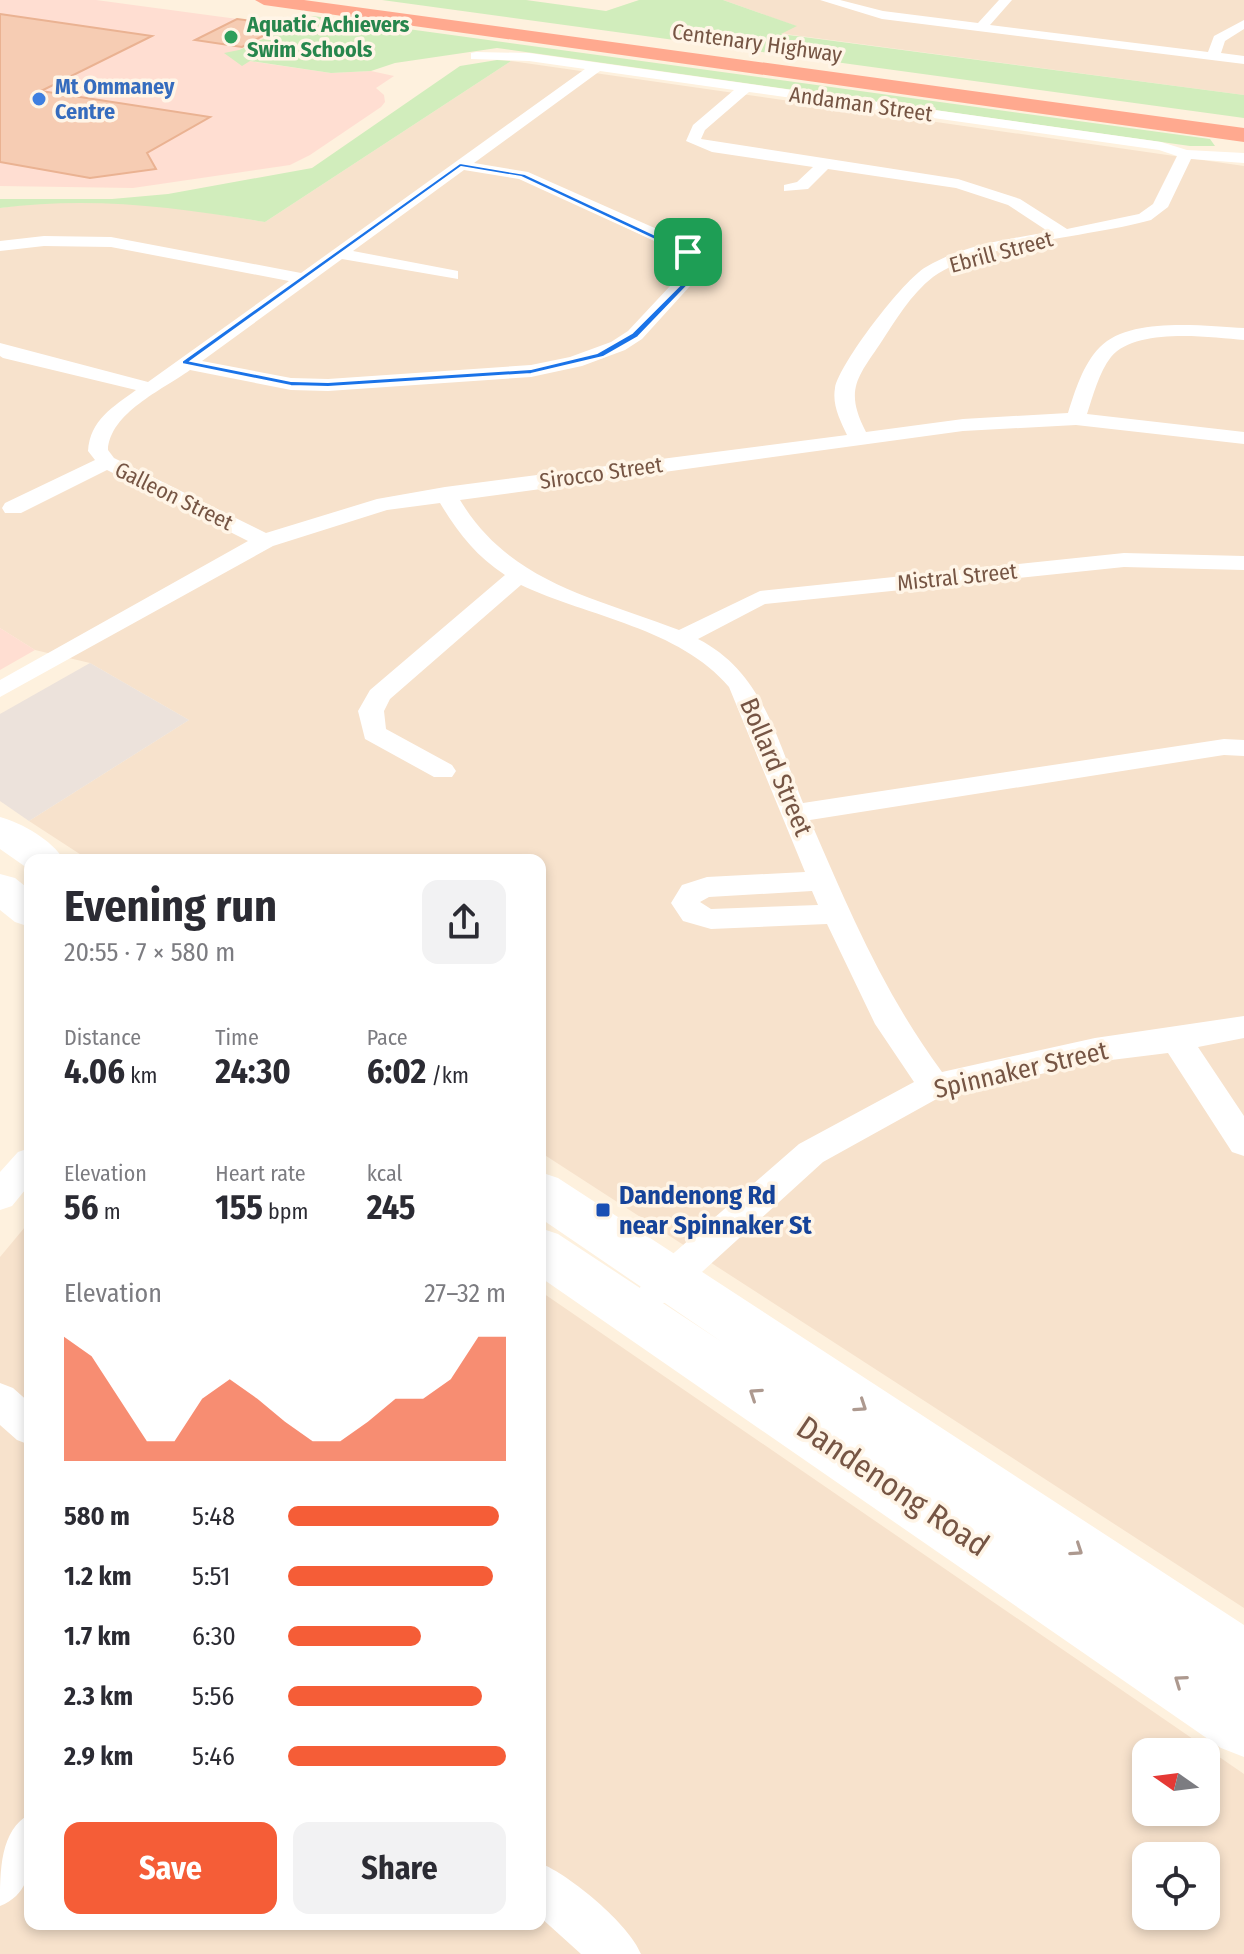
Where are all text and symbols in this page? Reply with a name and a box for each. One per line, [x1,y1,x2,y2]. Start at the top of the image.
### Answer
place label: Aquatic Achievers Swim Schools [246,11,410,63]
street label: Centenary Highway [670,18,844,68]
marker: Aquatic Achievers Swim Schools [222,28,240,46]
place label: Mt Ommaney Centre [55,73,175,125]
street label: Andaman Street [788,81,935,128]
marker: Mt Ommaney Centre [30,90,48,108]
pin [654,218,722,286]
street label: Ebrill Street [946,225,1057,279]
icon: arrive [666,230,710,274]
street label: Sirocco Street [538,451,665,495]
street label: Galleon Street [111,456,238,537]
street label: Mistral Street [896,557,1019,597]
street label: Bollard Street [733,693,819,841]
text: Evening run [64,880,277,933]
button: share [422,880,506,964]
text: 20:55 · 7 × 580 m [64,937,235,968]
text: Distance [64,1024,141,1051]
text: Time [215,1024,259,1051]
text: Pace [367,1024,408,1051]
street label: Spinnaker Street [931,1035,1111,1105]
text: 4.06 [64,1051,125,1092]
text: 24:30 [215,1051,291,1092]
text: 6:02 [367,1051,426,1092]
text: km [125,1062,157,1089]
text: /km [426,1062,469,1089]
text: Elevation [64,1160,147,1187]
text: Heart rate [215,1160,306,1187]
text: kcal [367,1160,402,1187]
place label: Dandenong Rd near Spinnaker St [619,1180,812,1241]
text: 56 [64,1187,98,1228]
text: 155 [215,1187,263,1228]
text: 245 [367,1187,416,1228]
text: m [98,1198,121,1225]
text: bpm [263,1198,308,1225]
marker: Dandenong Rd near Spinnaker St [594,1201,612,1219]
text: Elevation [64,1278,162,1309]
text: 27–32 m [424,1278,506,1309]
one-way arrow [750,1389,764,1404]
one-way arrow [853,1396,867,1411]
street label: Dandenong Road [790,1408,996,1564]
text: 580 m [64,1501,130,1532]
text: 5:48 [192,1501,235,1532]
one-way arrow [1069,1540,1083,1555]
text: 1.2 km [64,1561,131,1592]
text: 5:51 [192,1561,230,1592]
text: 1.7 km [64,1621,131,1652]
text: 6:30 [192,1621,236,1652]
one-way arrow [1174,1676,1188,1691]
text: 2.3 km [64,1681,133,1712]
text: 5:56 [192,1681,234,1712]
north arrow [1132,1738,1220,1826]
map controls [1132,1738,1220,1930]
text: 2.9 km [64,1741,133,1772]
text: 5:46 [192,1741,235,1772]
button: Save [64,1822,277,1914]
button: Share [293,1822,506,1914]
button: locate [1132,1842,1220,1930]

